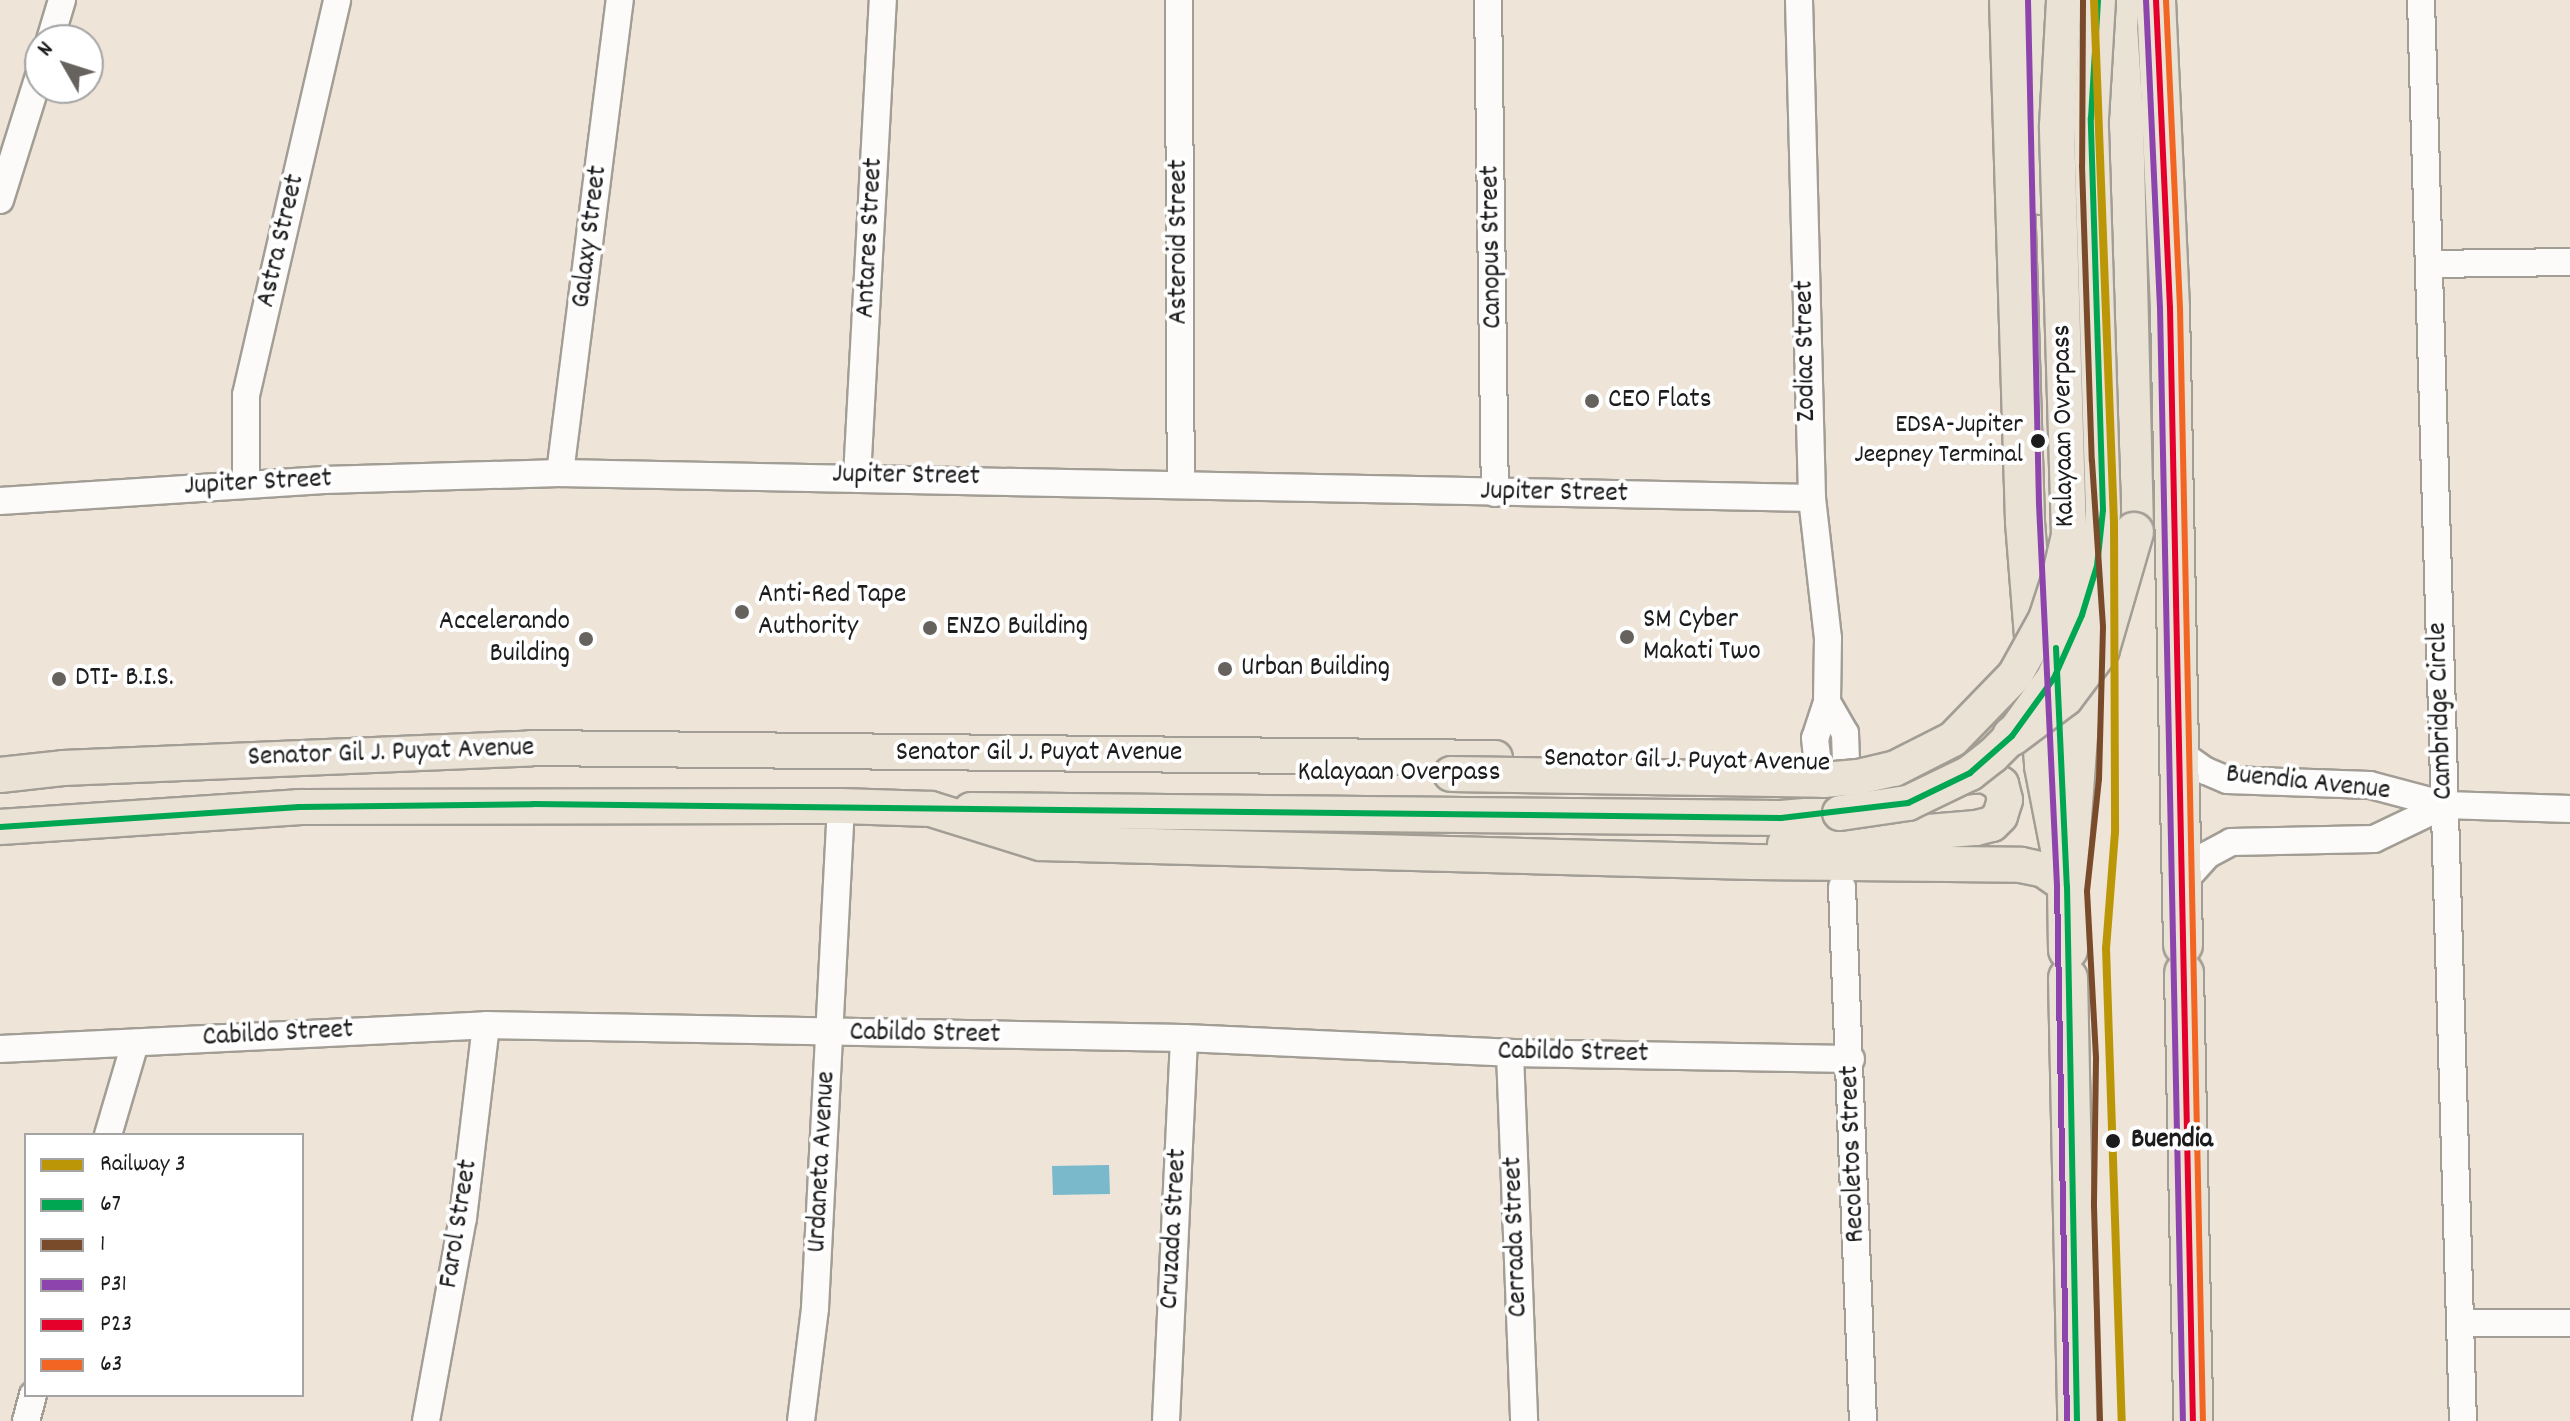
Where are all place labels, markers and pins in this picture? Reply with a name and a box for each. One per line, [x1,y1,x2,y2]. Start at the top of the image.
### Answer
place label: CEO Flats [1608,384,1711,418]
marker: CEO Flats [1583,392,1601,410]
place label: EDSA-Jupiter Jeepney Terminal [1854,410,2023,472]
marker: EDSA-Jupiter Jeepney Terminal [2030,433,2046,449]
place label: Anti-Red Tape Authority [758,579,906,645]
marker: Anti-Red Tape Authority [733,603,751,621]
place label: SM Cyber Makati Two [1643,604,1761,670]
place label: Accelerando Building [439,606,570,672]
place label: ENZO Building [946,611,1088,645]
marker: ENZO Building [921,619,939,637]
marker: SM Cyber Makati Two [1618,628,1636,646]
marker: Accelerando Building [577,630,595,648]
place label: Urban Building [1241,652,1390,686]
marker: Urban Building [1216,660,1234,678]
place label: DTI- B.I.S. [75,662,174,696]
marker: DTI- B.I.S. [50,670,68,688]
place label: Buendia [2131,1124,2213,1158]
marker: Buendia [2102,1130,2124,1152]

